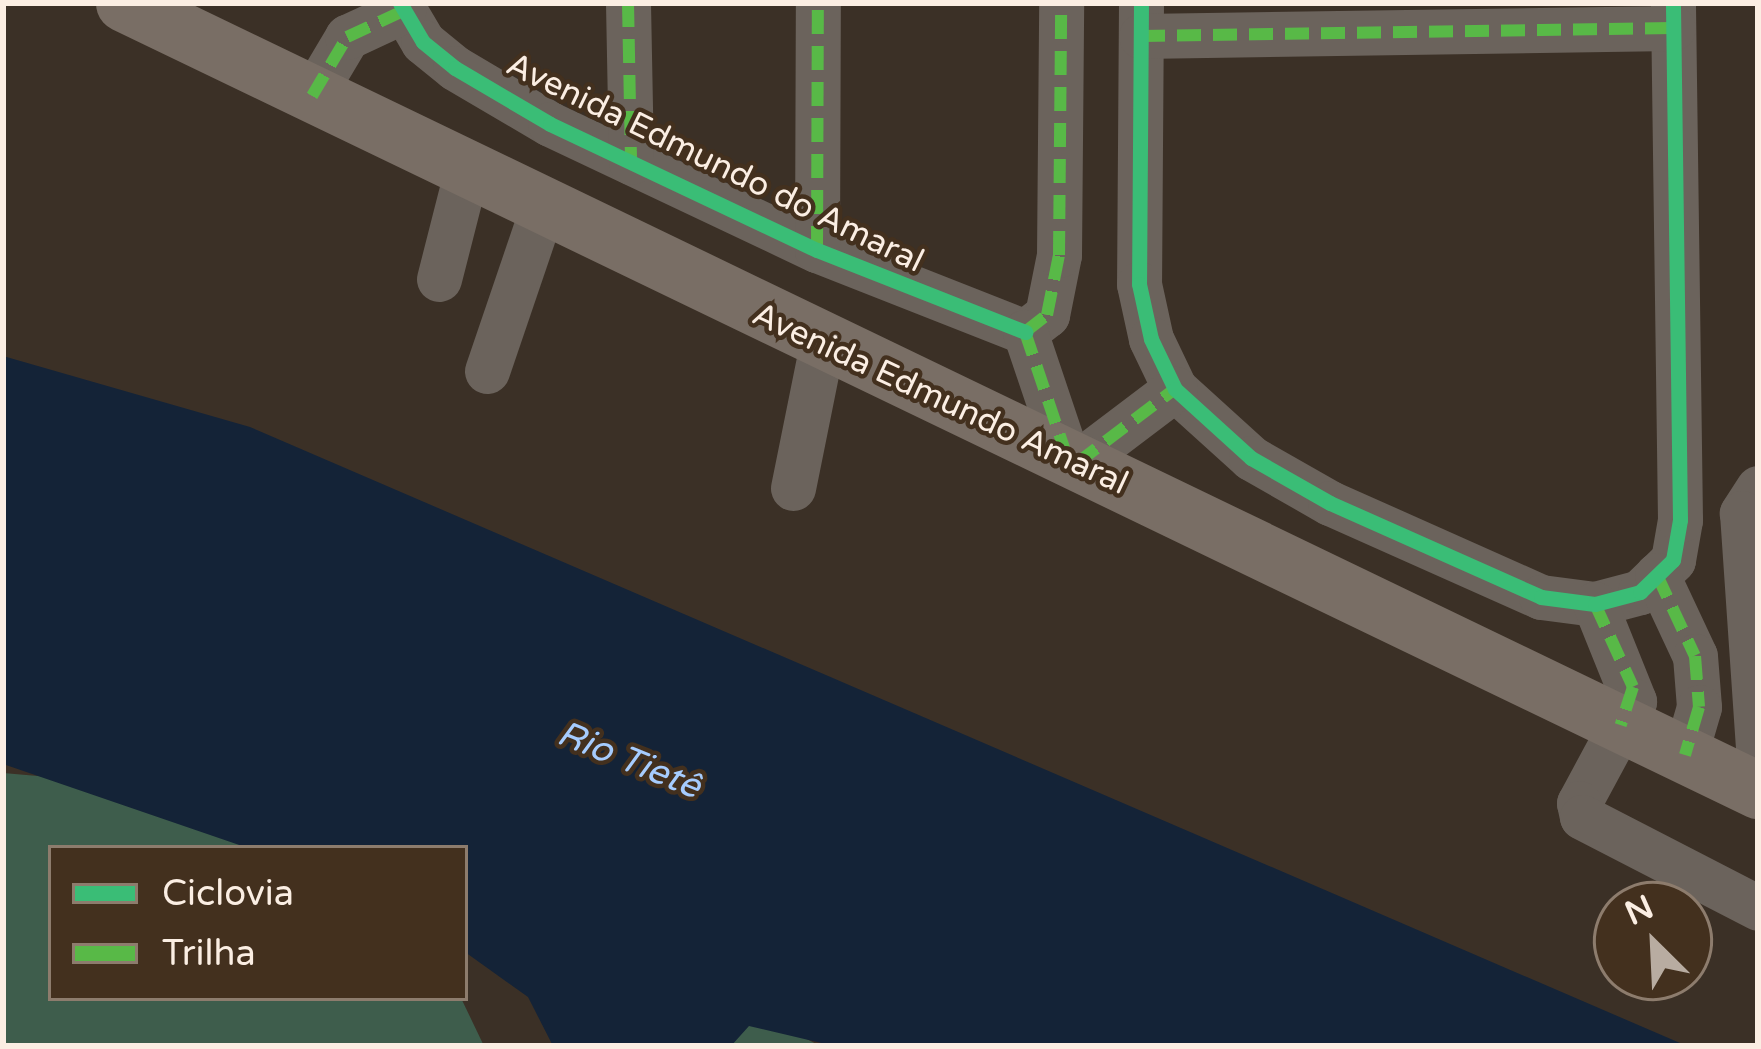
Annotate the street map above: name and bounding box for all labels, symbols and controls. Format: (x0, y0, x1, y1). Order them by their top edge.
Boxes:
street label: Avenida Edmundo do Amaral (500, 45, 930, 281)
street label: Avenida Edmundo Amaral (746, 295, 1134, 503)
water label: Rio Tietê (551, 712, 707, 808)
legend (48, 845, 468, 1001)
text: Ciclovia (162, 872, 294, 915)
north arrow (1593, 881, 1713, 1001)
text: N (1619, 887, 1659, 934)
text: Trilha (162, 932, 256, 975)

